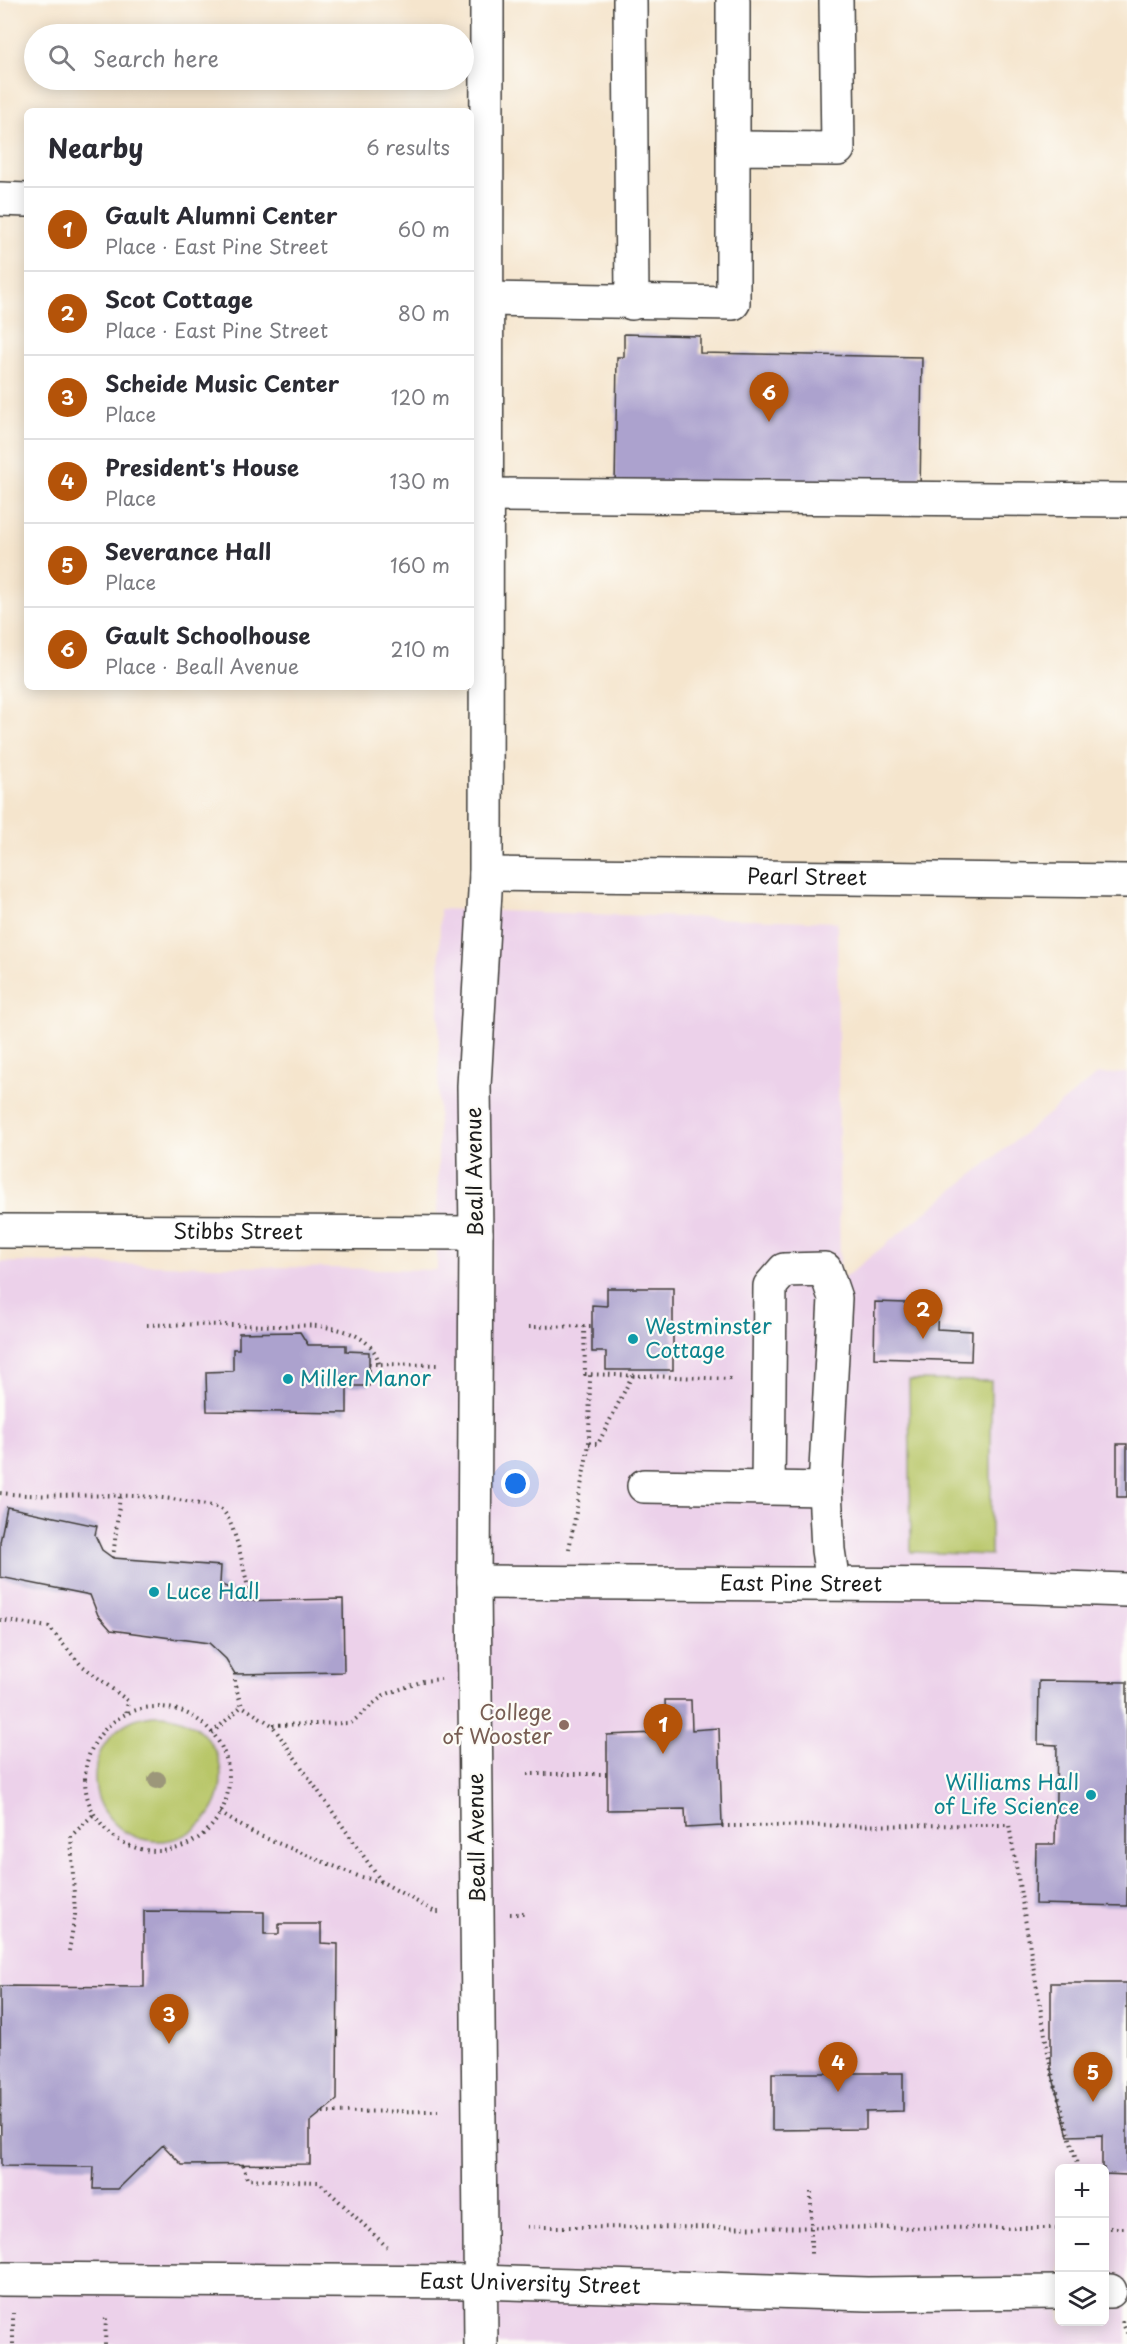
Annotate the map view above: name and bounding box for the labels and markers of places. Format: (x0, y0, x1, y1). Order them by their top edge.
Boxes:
pin: 6 (750, 372, 788, 422)
pin: 2 (904, 1290, 942, 1339)
place label: Westminster Cottage (645, 1309, 772, 1365)
marker: Westminster Cottage (626, 1332, 640, 1346)
place label: Miller Manor (300, 1361, 431, 1393)
marker: Miller Manor (281, 1372, 295, 1386)
place label: Luce Hall (166, 1574, 259, 1606)
marker: Luce Hall (147, 1585, 161, 1599)
place label: College of Wooster (442, 1695, 552, 1751)
pin: 1 (644, 1704, 682, 1754)
marker: College of Wooster (557, 1718, 571, 1732)
place label: Williams Hall of Life Science (934, 1765, 1079, 1821)
marker: Williams Hall of Life Science (1084, 1788, 1098, 1802)
pin: 3 (150, 1994, 188, 2044)
pin: 4 (818, 2042, 858, 2092)
pin: 5 (1074, 2052, 1112, 2102)

